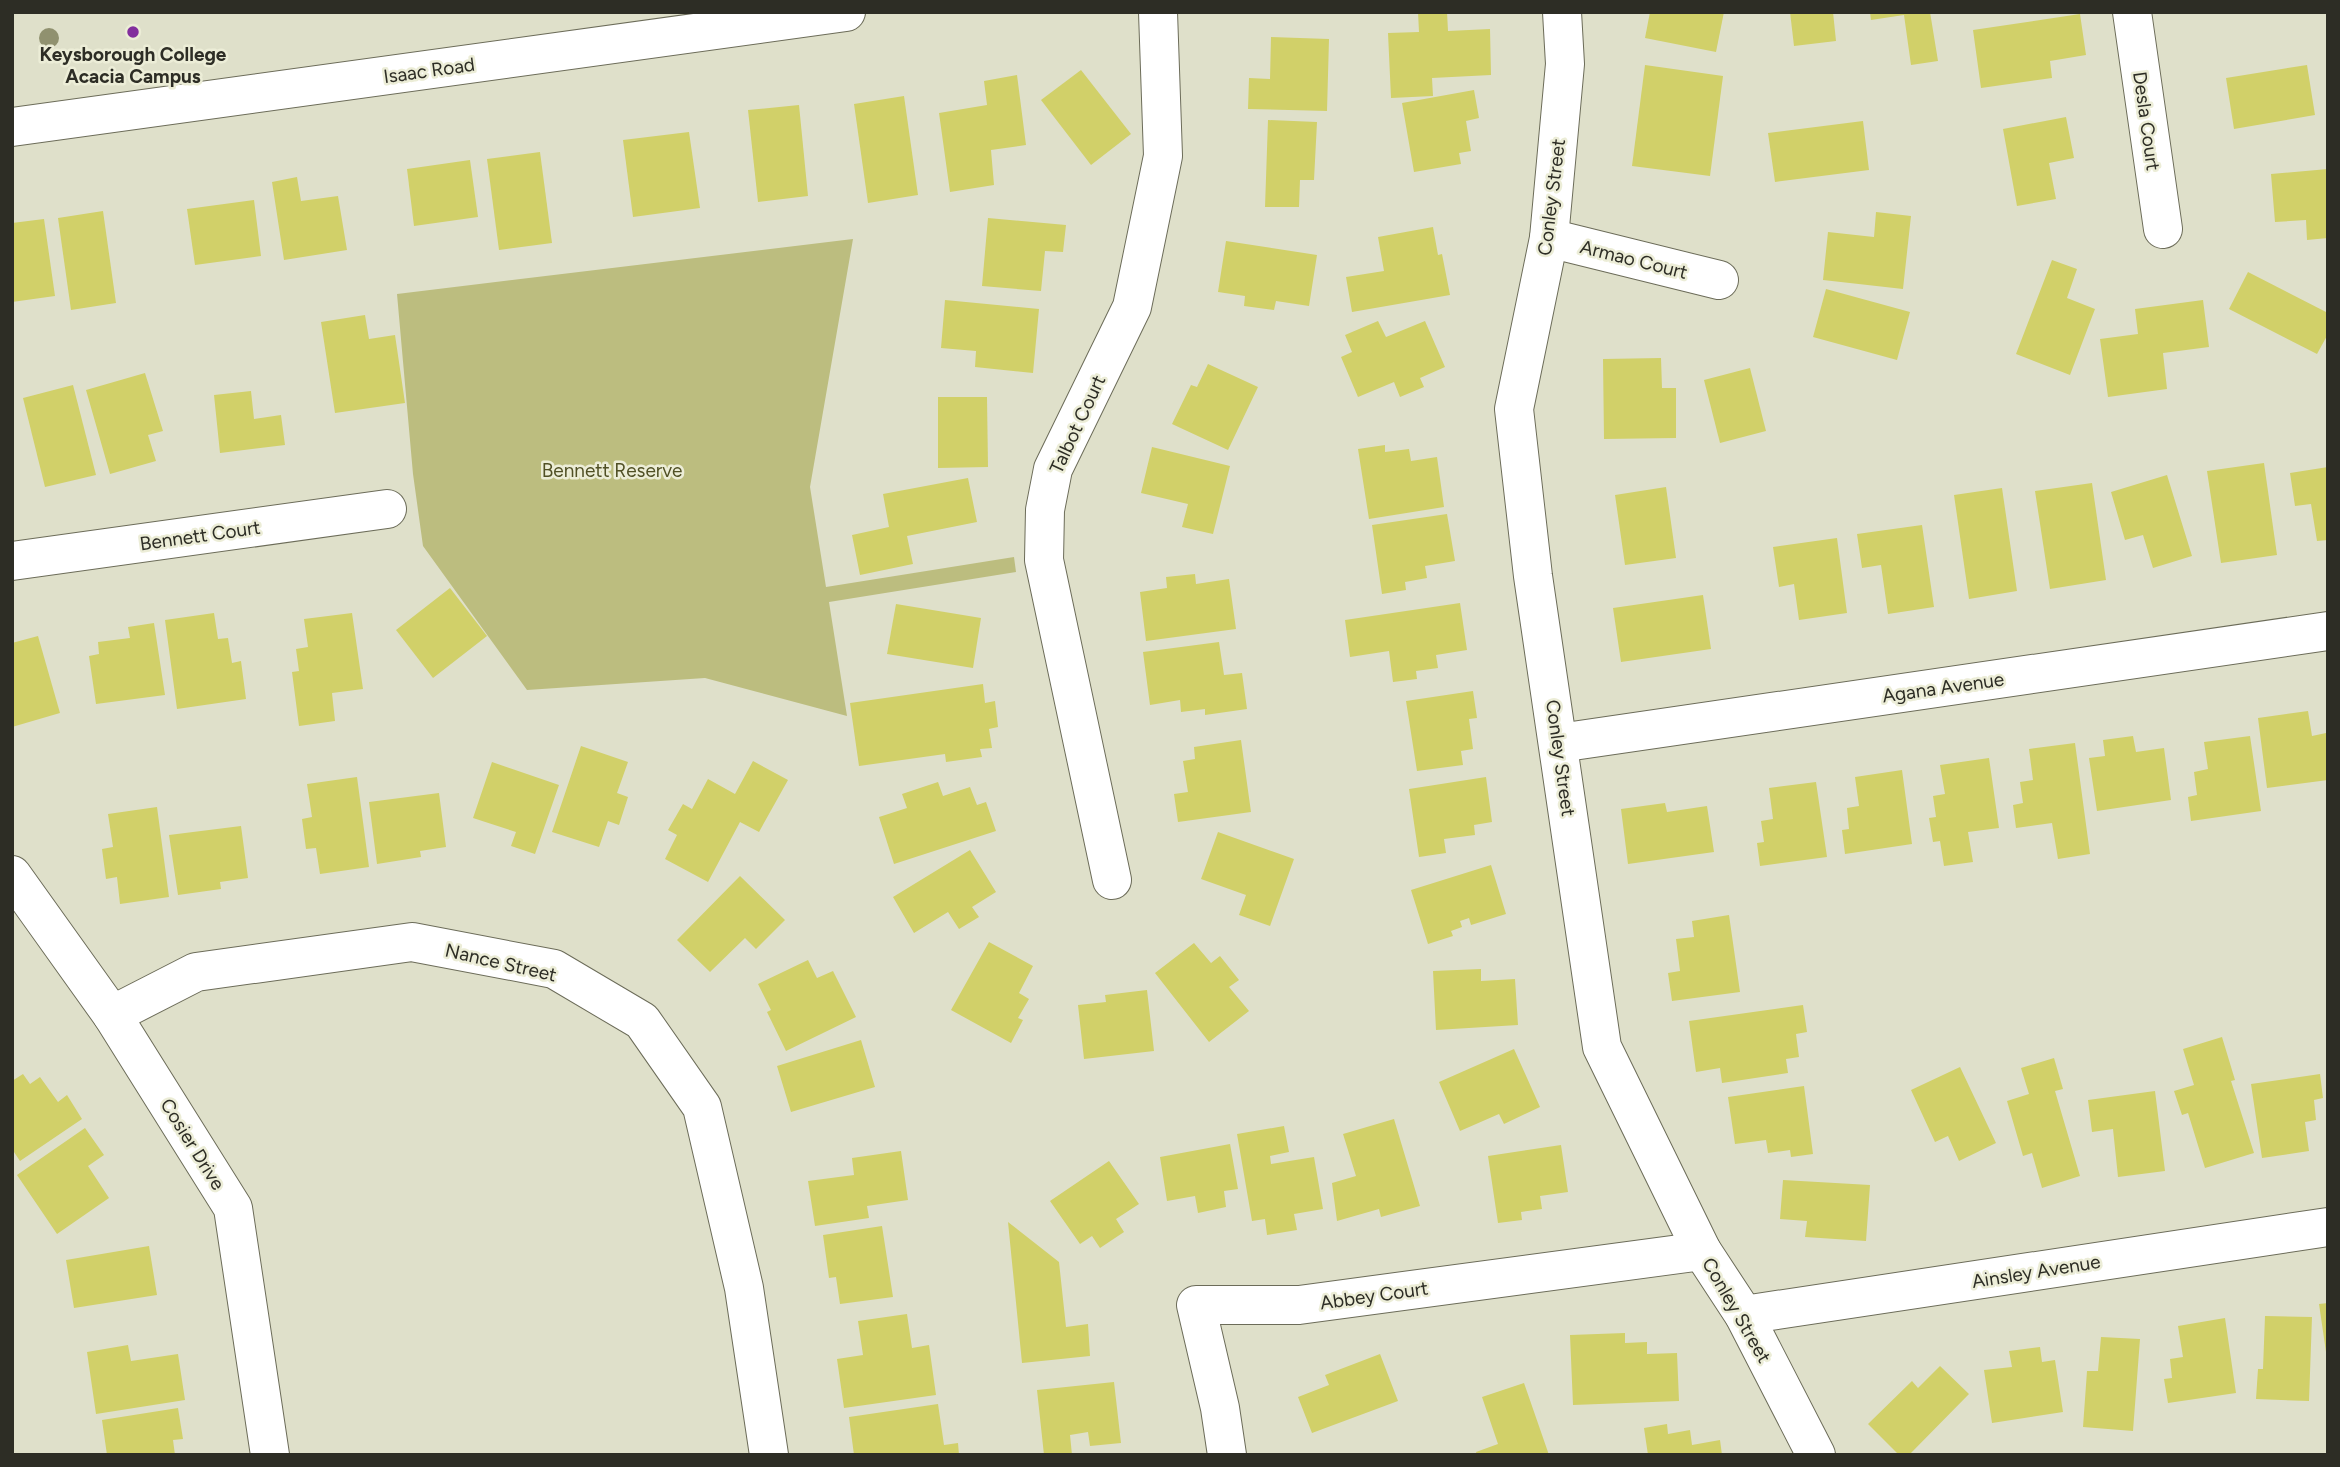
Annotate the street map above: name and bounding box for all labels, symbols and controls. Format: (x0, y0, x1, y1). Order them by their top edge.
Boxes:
marker: Keysborough College Acacia Campus (125, 24, 141, 40)
place label: Keysborough College Acacia Campus (40, 43, 227, 88)
street label: Isaac Road (382, 53, 476, 88)
street label: Desla Court (2128, 70, 2165, 172)
street label: Conley Street (1533, 137, 1570, 257)
street label: Armao Court (1578, 235, 1690, 284)
street label: Talbot Court (1045, 371, 1110, 477)
park label: Bennett Reserve (542, 459, 682, 482)
street label: Bennett Court (138, 516, 262, 555)
street label: Agana Avenue (1881, 668, 2005, 707)
street label: Conley Street (1541, 698, 1580, 818)
street label: Nance Street (443, 939, 559, 986)
street label: Cosier Drive (155, 1094, 230, 1194)
street label: Ainsley Avenue (1970, 1250, 2102, 1293)
street label: Conley Street (1697, 1254, 1776, 1367)
street label: Abbey Court (1319, 1277, 1430, 1314)

